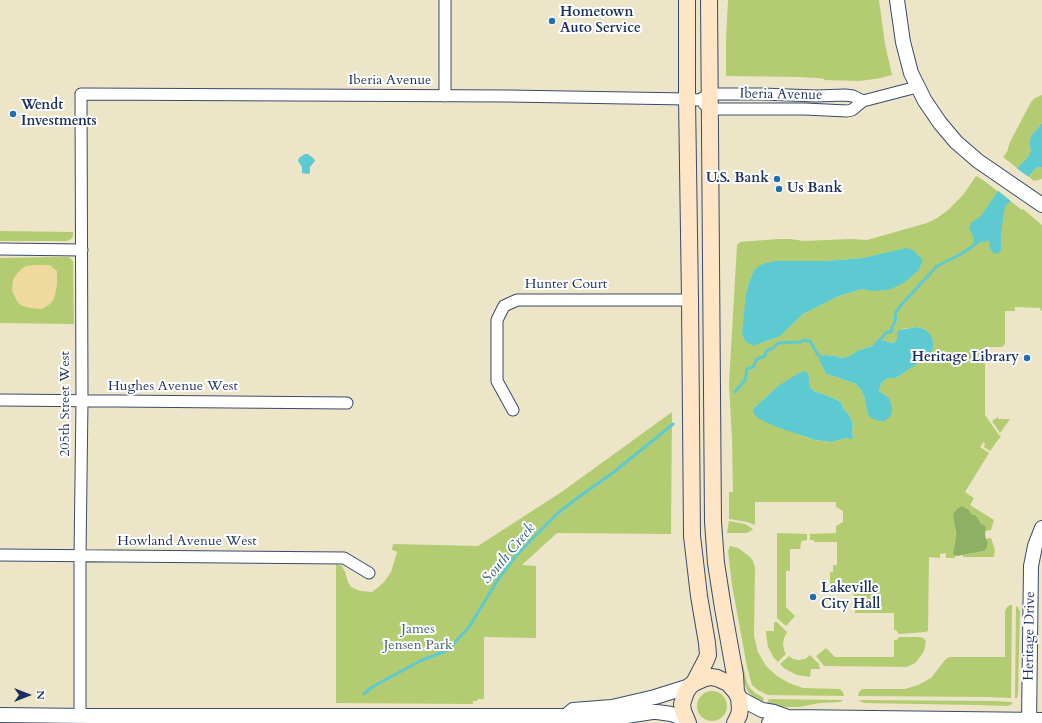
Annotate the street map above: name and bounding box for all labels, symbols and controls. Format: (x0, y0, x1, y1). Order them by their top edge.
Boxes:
place label: Hometown Auto Service (560, 5, 641, 38)
marker: Hometown Auto Service (547, 16, 557, 26)
street label: Iberia Avenue (349, 73, 431, 89)
street label: Iberia Avenue (739, 86, 823, 104)
place label: Wendt Investments (21, 98, 97, 130)
marker: Wendt Investments (8, 109, 18, 119)
place label: U.S. Bank (706, 171, 769, 187)
marker: U.S. Bank (772, 174, 782, 184)
place label: Us Bank (787, 181, 842, 197)
marker: Us Bank (774, 184, 784, 194)
street label: Hunter Court (525, 277, 607, 293)
place label: Heritage Library (912, 350, 1019, 366)
street label: 205th Street West (58, 351, 74, 457)
marker: Heritage Library (1022, 353, 1032, 363)
street label: Hughes Avenue West (108, 379, 238, 395)
water label: South Creek (479, 520, 539, 588)
street label: Howland Avenue West (117, 534, 257, 550)
place label: Lakeville City Hall (821, 581, 880, 614)
street label: Heritage Drive (1021, 591, 1039, 681)
marker: Lakeville City Hall (808, 592, 818, 602)
park label: James Jensen Park (384, 622, 452, 654)
north arrow (8, 675, 48, 715)
text: N (33, 690, 48, 700)

